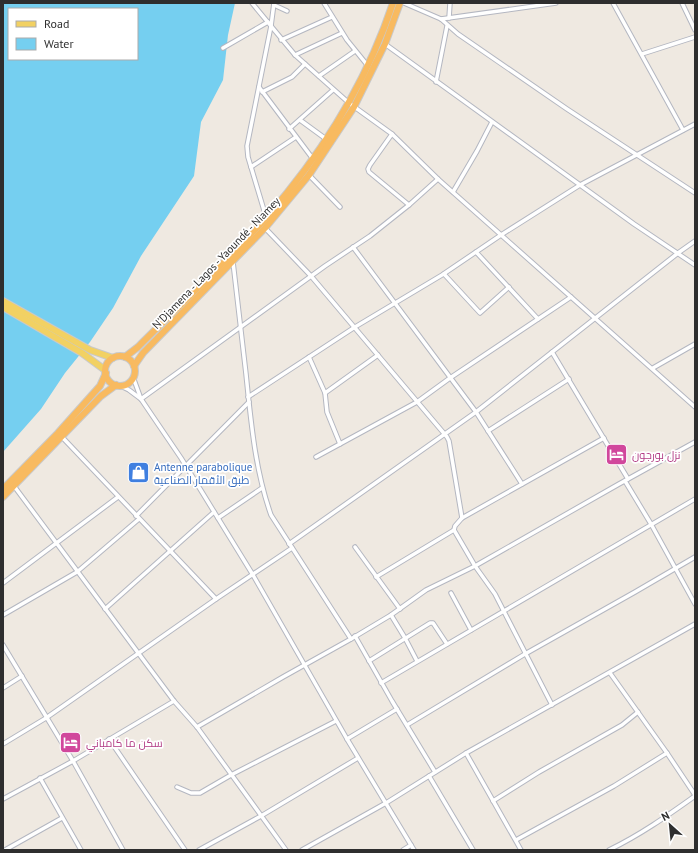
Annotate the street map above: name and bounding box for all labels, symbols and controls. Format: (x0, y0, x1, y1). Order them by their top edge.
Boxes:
legend (8, 8, 138, 60)
text: Road (44, 16, 69, 31)
text: Water (44, 36, 74, 51)
street label: N'Djamena - Lagos - Yaoundé - Niamey (149, 193, 283, 332)
hotel icon: نزل بورجون (604, 442, 630, 468)
place label: نزل بورجون (632, 448, 681, 462)
shop icon: Antenne parabolique طبق الأقمار الصناعية (125, 460, 151, 486)
place label: Antenne parabolique طبق الأقمار الصناعية (154, 460, 253, 487)
hotel icon: سكن ما كامباني (57, 730, 83, 756)
place label: سكن ما كامباني (86, 736, 163, 752)
north arrow (650, 805, 690, 845)
text: N (659, 808, 672, 824)

